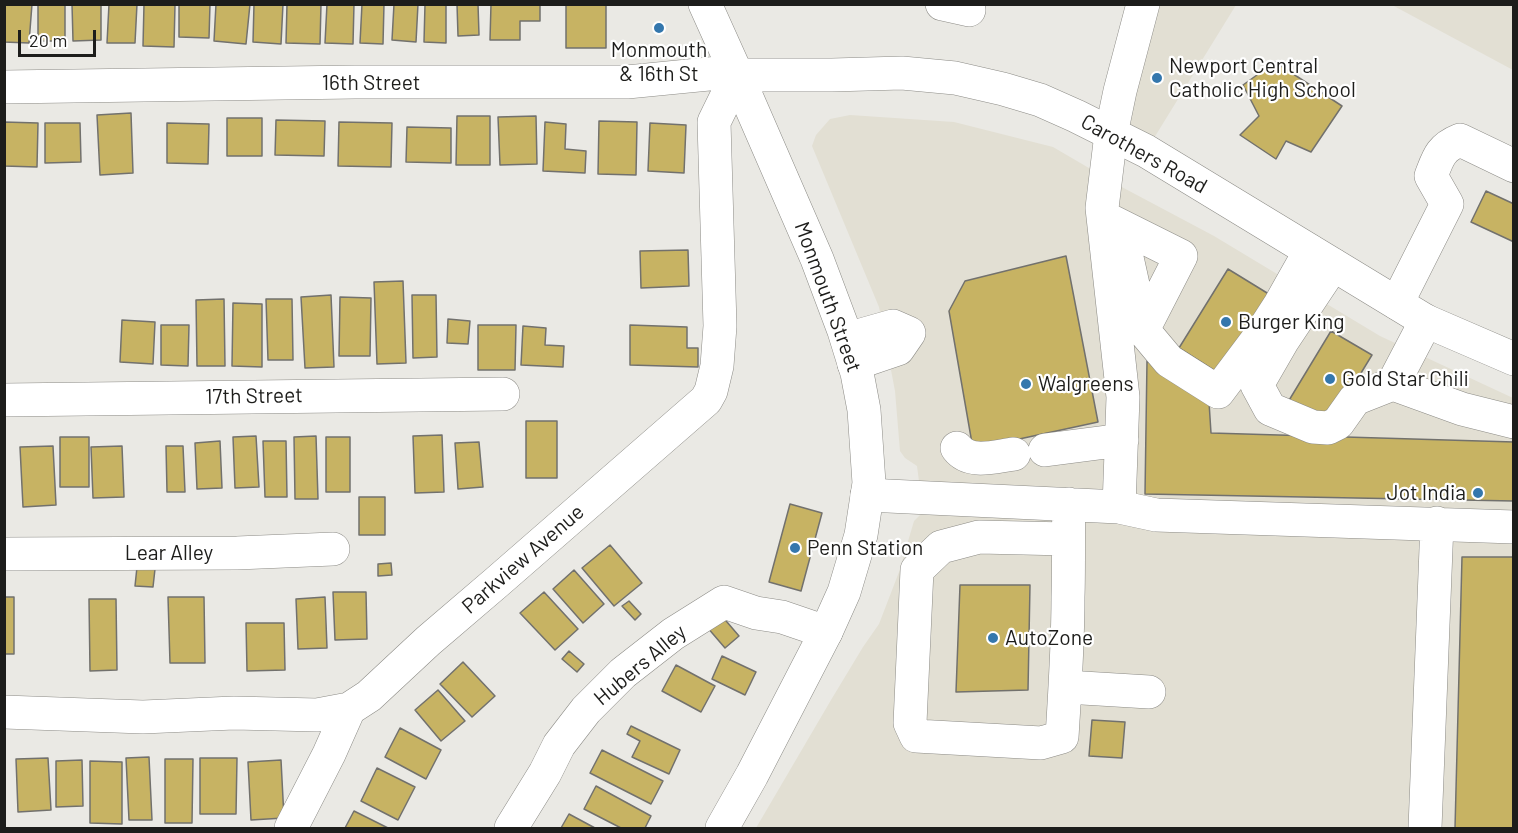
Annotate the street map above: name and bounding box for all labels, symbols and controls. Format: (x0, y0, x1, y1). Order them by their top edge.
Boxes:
scale bar (21, 18, 99, 56)
marker: Monmouth & 16th St (652, 21, 666, 35)
text: 20 m (29, 29, 67, 51)
place label: Monmouth & 16th St (611, 37, 707, 87)
place label: Newport Central Catholic High School (1169, 53, 1356, 103)
street label: 16th Street (322, 70, 420, 96)
marker: Newport Central Catholic High School (1150, 71, 1164, 85)
street label: Carothers Road (1076, 109, 1212, 199)
street label: Monmouth Street (789, 218, 867, 376)
place label: Burger King (1238, 309, 1345, 335)
marker: Burger King (1219, 315, 1233, 329)
place label: Gold Star Chili (1342, 366, 1469, 392)
place label: Walgreens (1038, 371, 1134, 397)
marker: Gold Star Chili (1323, 372, 1337, 386)
marker: Walgreens (1019, 377, 1033, 391)
street label: 17th Street (205, 383, 303, 409)
place label: Jot India (1387, 480, 1466, 506)
marker: Jot India (1471, 486, 1485, 500)
street label: Parkview Avenue (457, 499, 589, 619)
place label: Penn Station (807, 535, 923, 561)
street label: Lear Alley (125, 540, 213, 566)
marker: Penn Station (788, 541, 802, 555)
street label: Hubers Alley (589, 619, 691, 711)
place label: AutoZone (1005, 625, 1093, 651)
marker: AutoZone (986, 631, 1000, 645)

